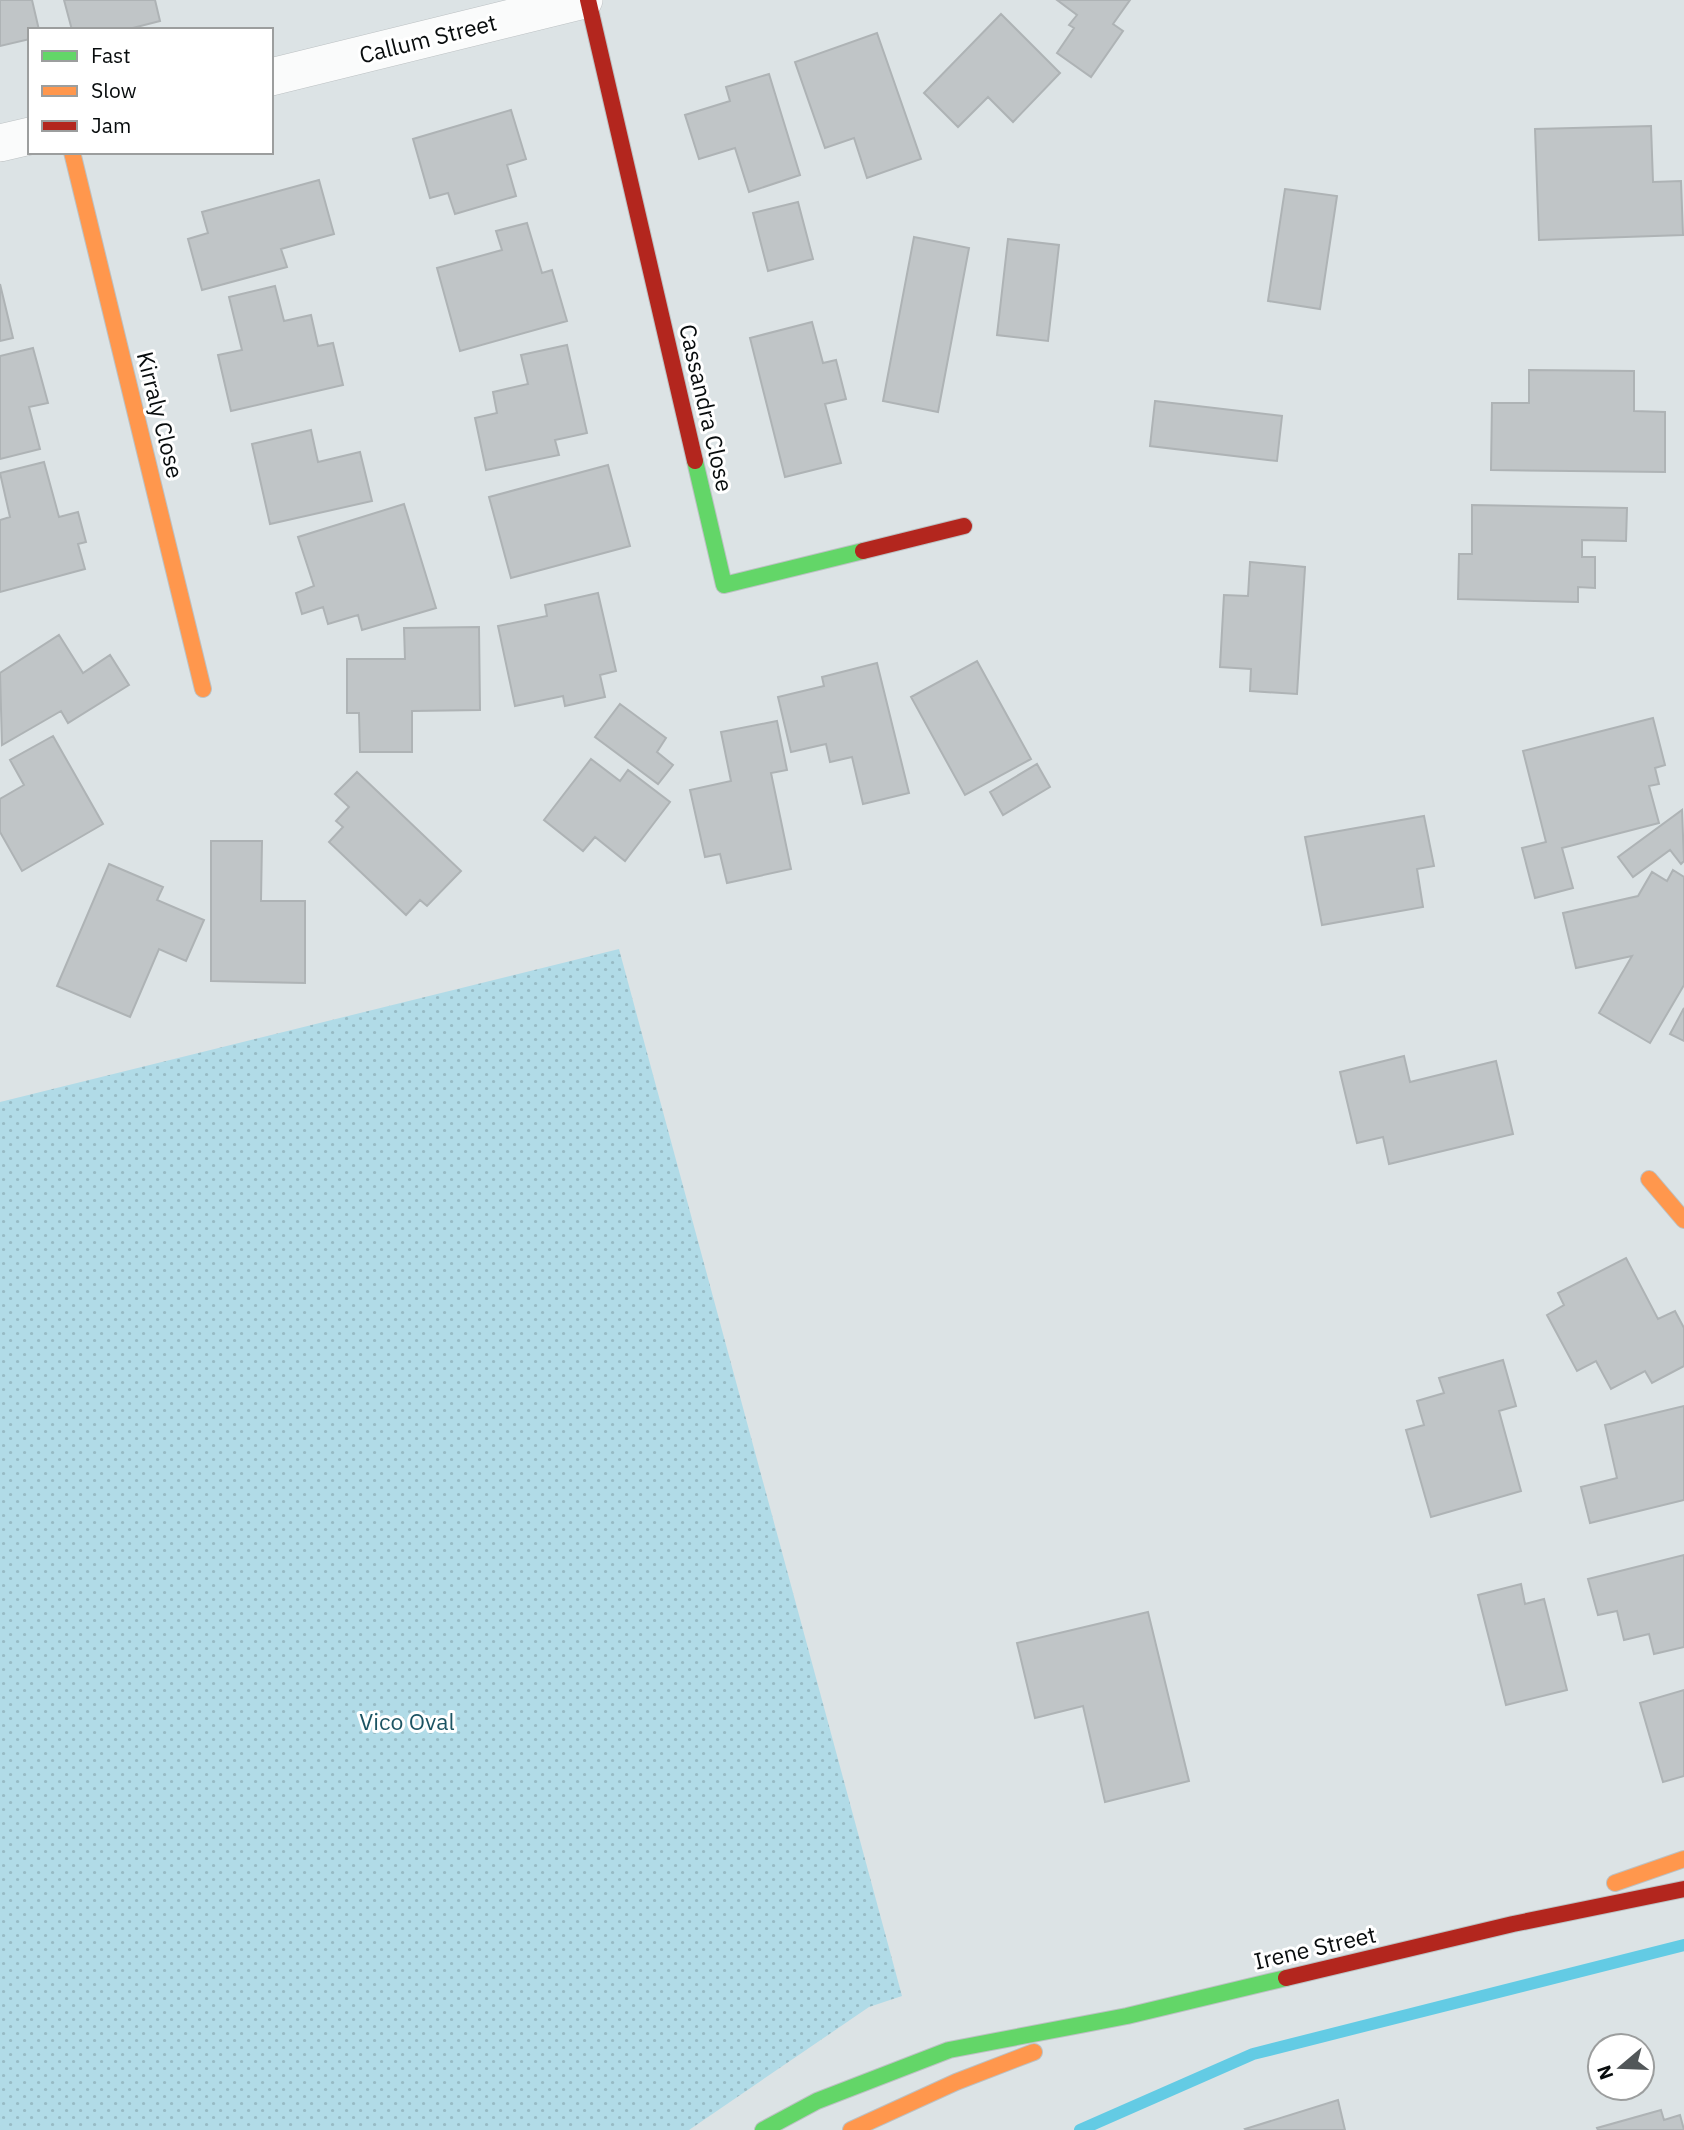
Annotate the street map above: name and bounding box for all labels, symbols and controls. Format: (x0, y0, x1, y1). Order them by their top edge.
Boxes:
street label: Callum Street (356, 6, 500, 70)
legend (28, 28, 273, 154)
text: Fast (91, 41, 131, 69)
text: Slow (91, 76, 137, 104)
text: Jam (91, 111, 131, 139)
street label: Cassandra Close (673, 321, 741, 494)
street label: Kirraly Close (131, 348, 191, 481)
park label: Vico Oval (359, 1706, 455, 1736)
street label: Irene Street (1251, 1918, 1379, 1976)
north arrow (1586, 2032, 1656, 2102)
text: N (1591, 2062, 1619, 2083)

